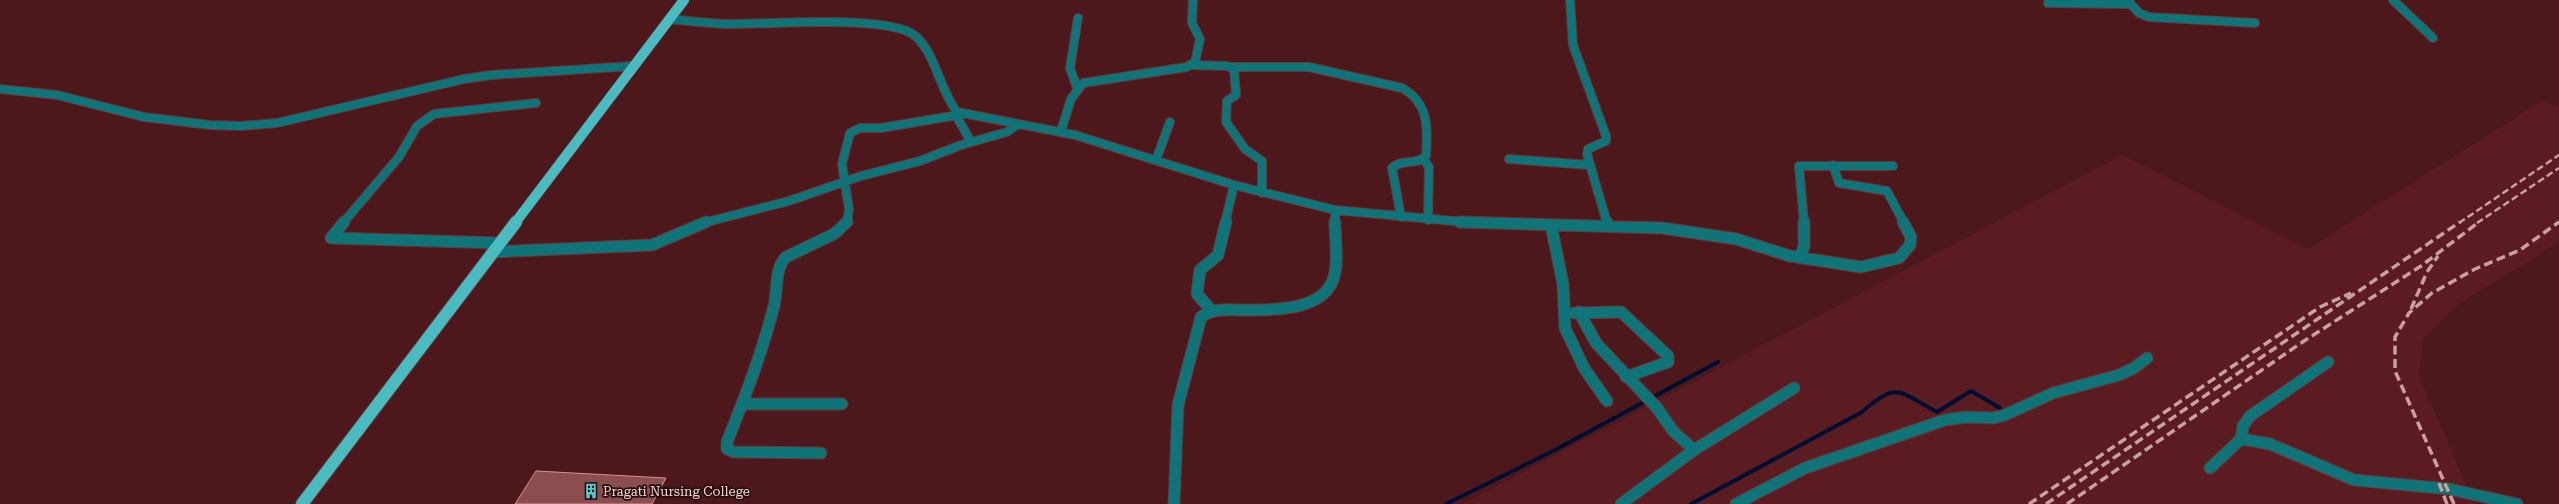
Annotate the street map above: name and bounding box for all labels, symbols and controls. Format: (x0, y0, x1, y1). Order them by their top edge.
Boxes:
building icon: Pragati Nursing College (582, 482, 600, 500)
place label: Pragati Nursing College (603, 484, 750, 499)

